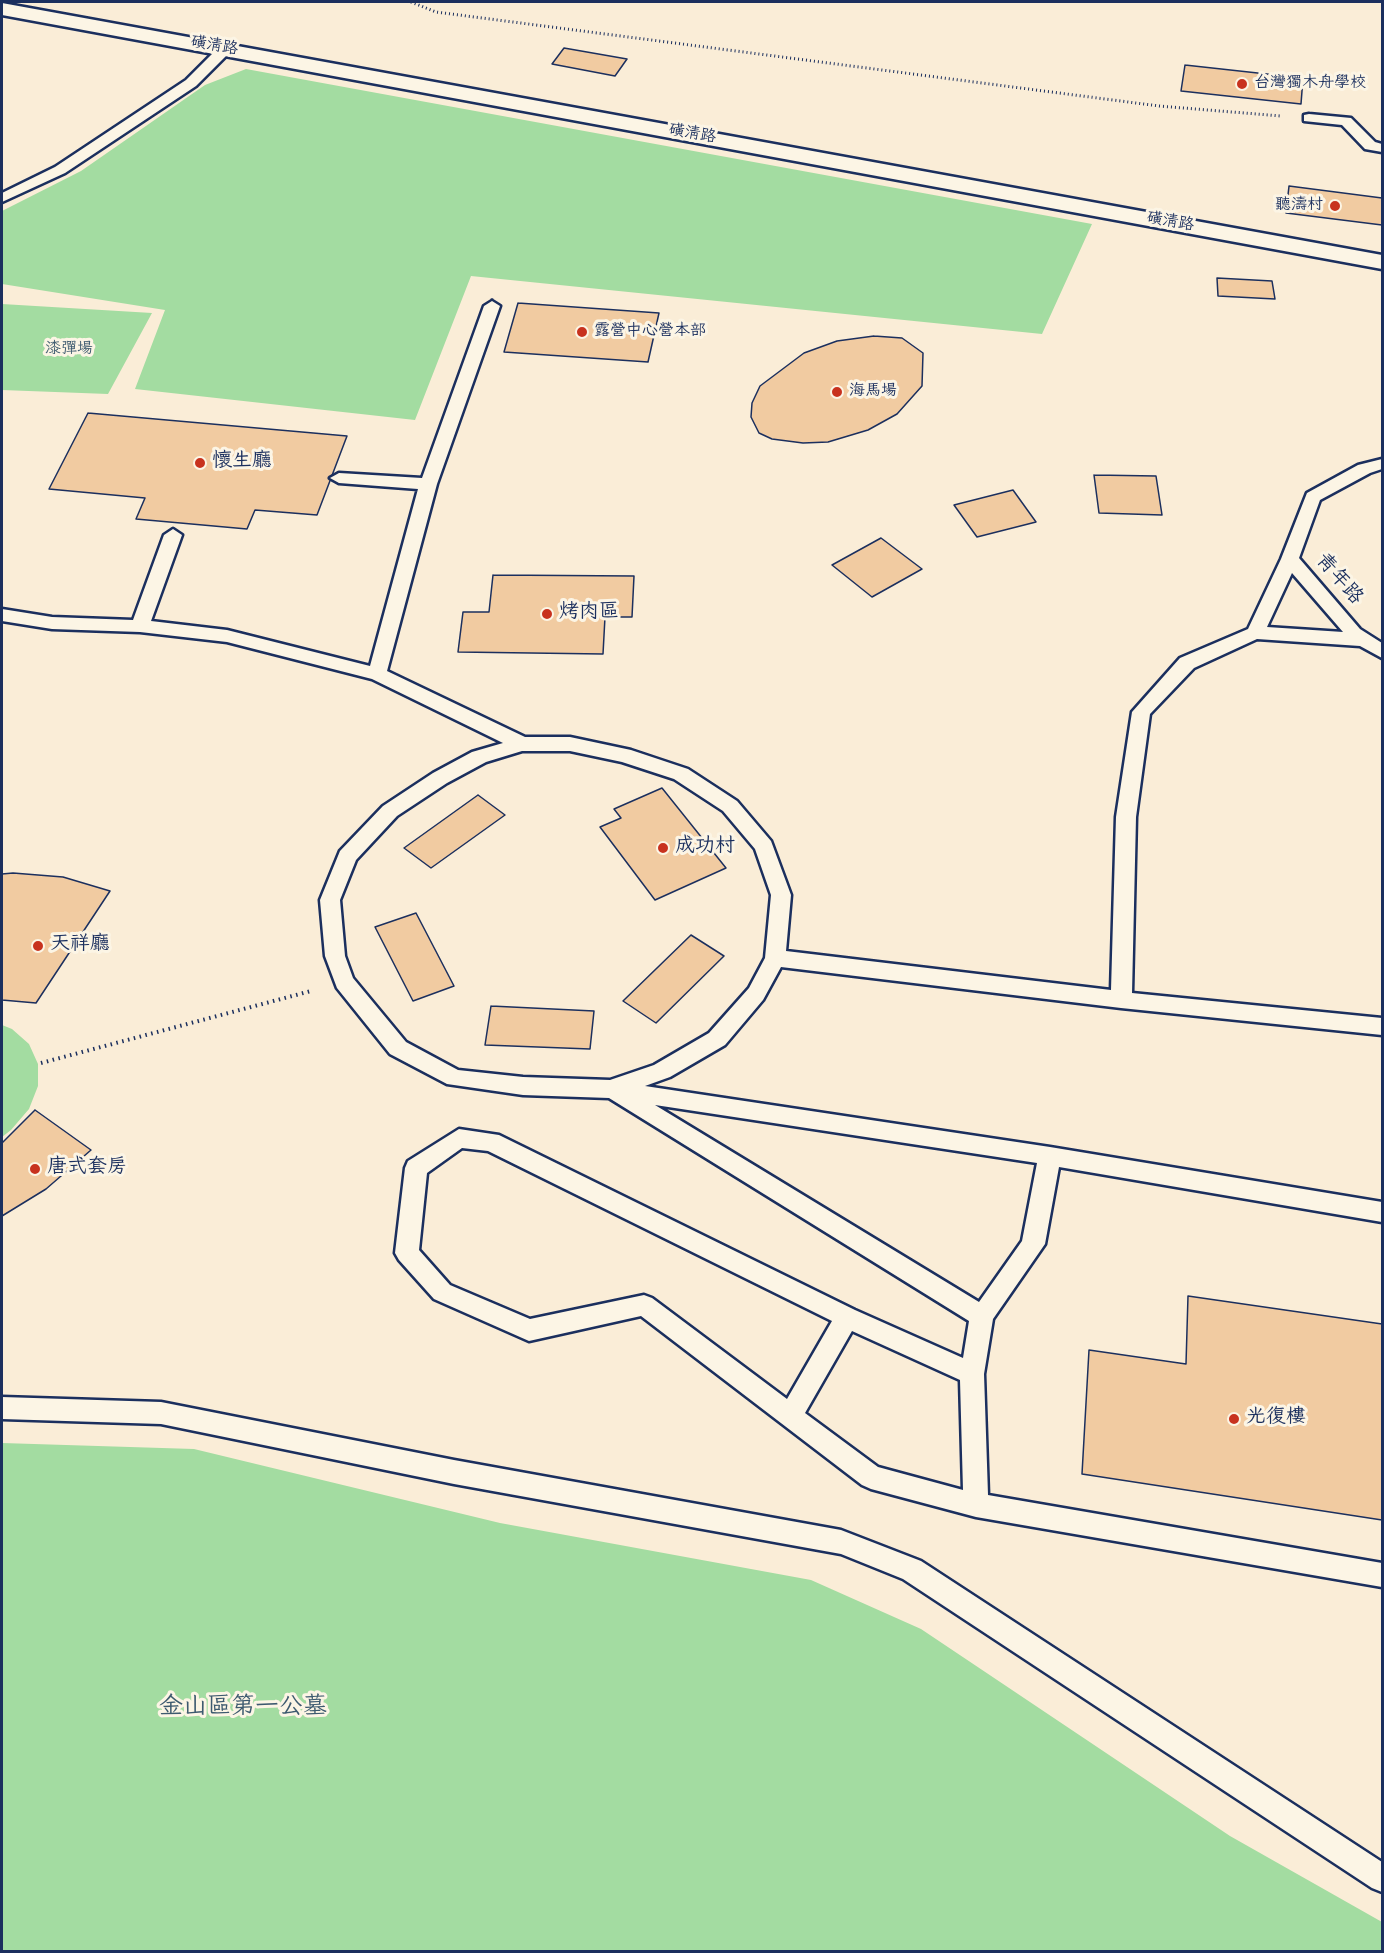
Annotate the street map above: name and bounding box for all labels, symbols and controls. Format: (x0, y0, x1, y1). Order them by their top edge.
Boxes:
street label: 磺清路 (189, 33, 239, 61)
place label: 台灣獨木舟學校 (1254, 74, 1366, 94)
marker: 台灣獨木舟學校 (1235, 77, 1249, 91)
street label: 磺清路 (667, 121, 717, 149)
place label: 聽濤村 (1275, 196, 1323, 216)
marker: 聽濤村 (1328, 199, 1342, 213)
street label: 磺清路 (1145, 209, 1195, 237)
place label: 露營中心營本部 (594, 322, 706, 342)
marker: 露營中心營本部 (575, 325, 589, 339)
park label: 漆彈場 (45, 340, 93, 360)
place label: 海馬場 (849, 382, 897, 402)
marker: 海馬場 (830, 385, 844, 399)
place label: 懷生廳 (212, 451, 272, 475)
marker: 懷生廳 (193, 456, 207, 470)
street label: 青年路 (1309, 549, 1367, 611)
place label: 烤肉區 (559, 602, 619, 626)
marker: 烤肉區 (540, 607, 554, 621)
place label: 成功村 (675, 836, 735, 860)
marker: 成功村 (656, 841, 670, 855)
place label: 天祥廳 (50, 934, 110, 958)
marker: 天祥廳 (31, 939, 45, 953)
place label: 唐式套房 (47, 1157, 127, 1181)
marker: 唐式套房 (28, 1162, 42, 1176)
place label: 光復樓 (1246, 1407, 1306, 1431)
marker: 光復樓 (1227, 1412, 1241, 1426)
park label: 金山區第一公墓 (159, 1695, 327, 1723)

